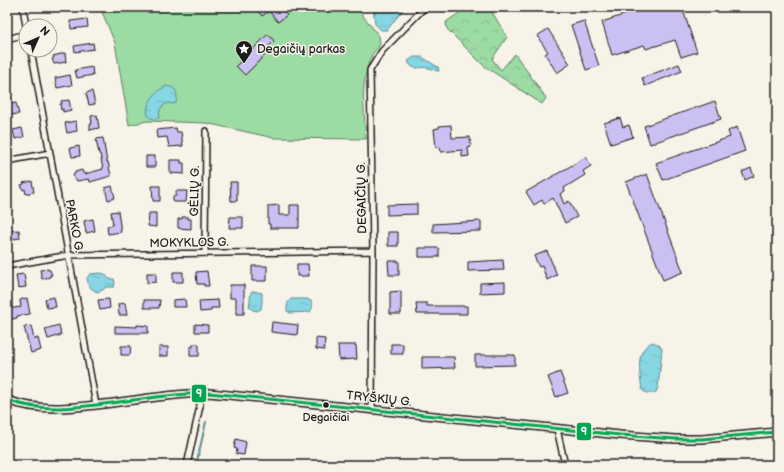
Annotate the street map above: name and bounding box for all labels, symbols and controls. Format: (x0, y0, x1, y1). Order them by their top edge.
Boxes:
north arrow (18, 18, 58, 58)
text: N (37, 24, 52, 39)
place icon: Degaičių parkas (234, 39, 254, 64)
place label: Degaičių parkas (257, 42, 345, 57)
street label: DEGAIČIŲ G. (352, 162, 370, 234)
street label: GĖLIŲ G. (186, 165, 203, 216)
street label: PARKO G. (62, 198, 86, 254)
street label: MOKYKLOS G. (149, 235, 229, 251)
line badge: 9 (191, 384, 207, 403)
text: 9 (196, 387, 202, 400)
street label: TRYŠKIŲ G. (346, 387, 412, 410)
marker: Degaičiai (321, 400, 331, 410)
place label: Degaičiai (303, 411, 349, 424)
line badge: 9 (576, 422, 592, 441)
text: 9 (581, 425, 587, 438)

